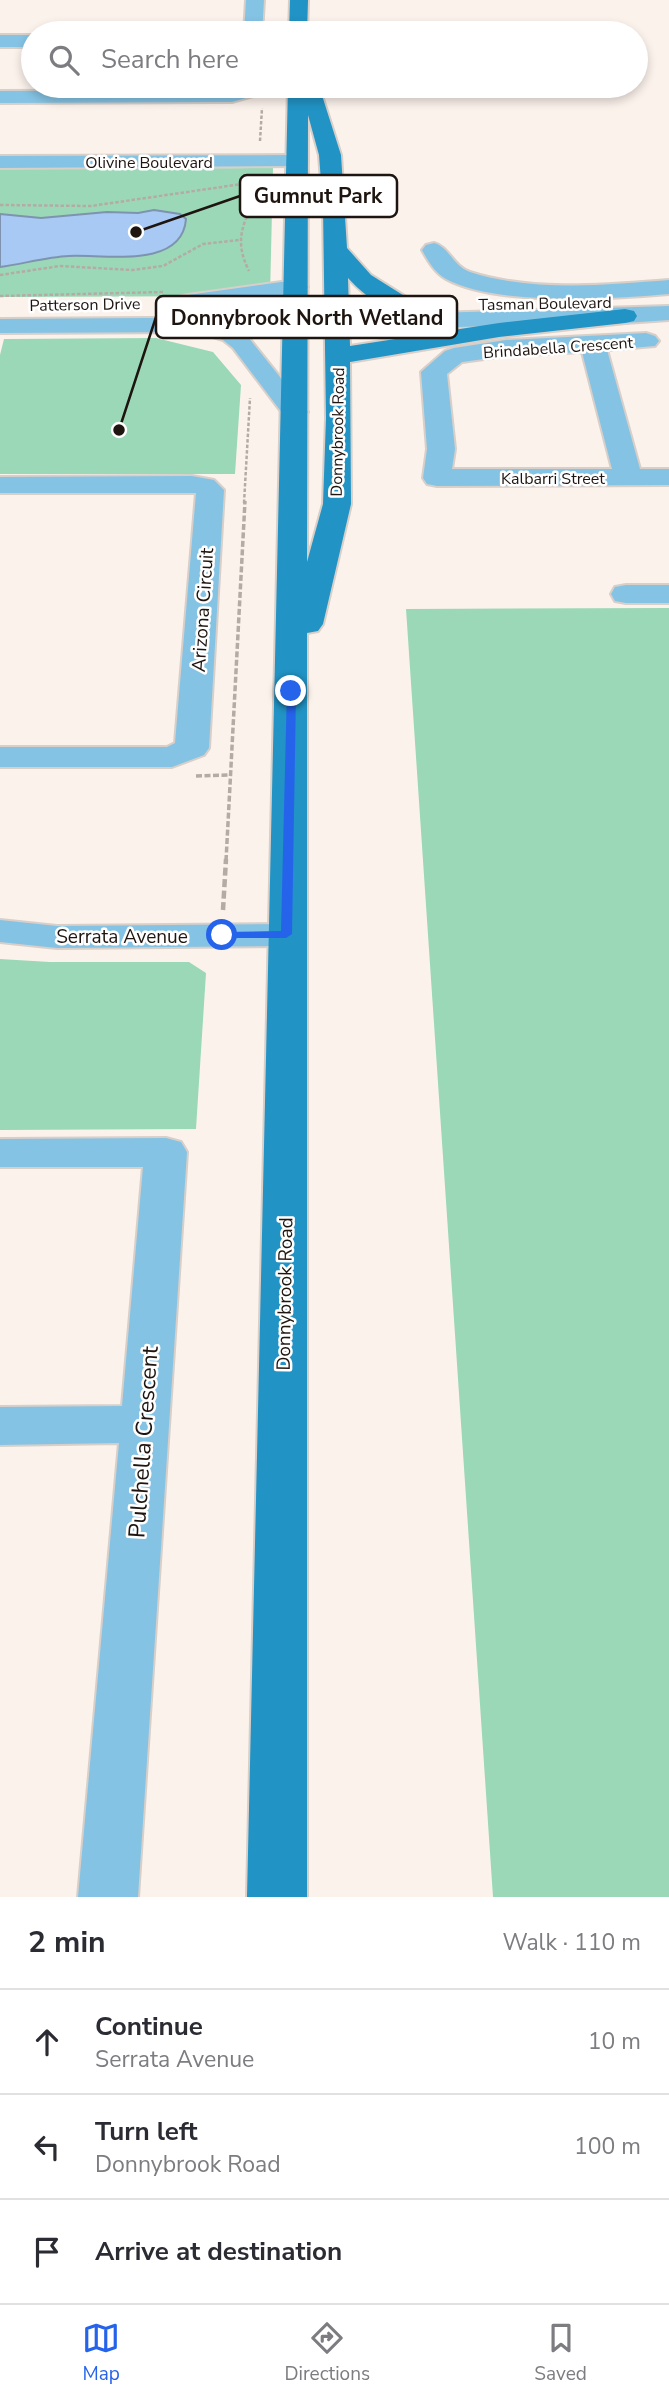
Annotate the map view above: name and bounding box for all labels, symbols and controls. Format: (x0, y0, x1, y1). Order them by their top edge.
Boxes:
search box (21, 21, 648, 98)
icon: search (45, 41, 83, 79)
text: Search here (101, 42, 239, 77)
street label: Olivine Boulevard (85, 152, 213, 174)
callout: Gumnut Park (240, 175, 397, 217)
text: Gumnut Park (254, 182, 383, 210)
street label: Tasman Boulevard (478, 292, 612, 316)
street label: Patterson Drive (29, 293, 141, 317)
callout: Donnybrook North Wetland (156, 296, 457, 338)
text: Donnybrook North Wetland (171, 304, 443, 332)
street label: Brindabella Crescent (482, 332, 634, 364)
street label: Donnybrook Road (326, 367, 350, 497)
street label: Kalbarri Street (501, 468, 605, 490)
street label: Arizona Circuit (186, 547, 220, 673)
route end (275, 675, 306, 706)
route start (206, 919, 237, 950)
street label: Serrata Avenue (56, 924, 188, 950)
street label: Donnybrook Road (271, 1217, 299, 1371)
street label: Pulchella Crescent (121, 1344, 166, 1539)
text: 2 min (28, 1922, 106, 1963)
text: Walk · 110 m (502, 1927, 641, 1958)
text: Continue (95, 2009, 203, 2044)
icon: ahead (28, 2023, 66, 2061)
text: 10 m (588, 2026, 641, 2057)
text: Serrata Avenue (95, 2044, 254, 2075)
text: Turn left (95, 2114, 198, 2149)
icon: left (28, 2128, 66, 2166)
text: 100 m (574, 2131, 641, 2162)
text: Donnybrook Road (95, 2149, 281, 2180)
icon: arrive (28, 2233, 66, 2271)
text: Arrive at destination (95, 2234, 342, 2269)
tab: Map (82, 2319, 120, 2387)
tab: Directions (284, 2319, 370, 2387)
tab: Saved (534, 2319, 587, 2387)

